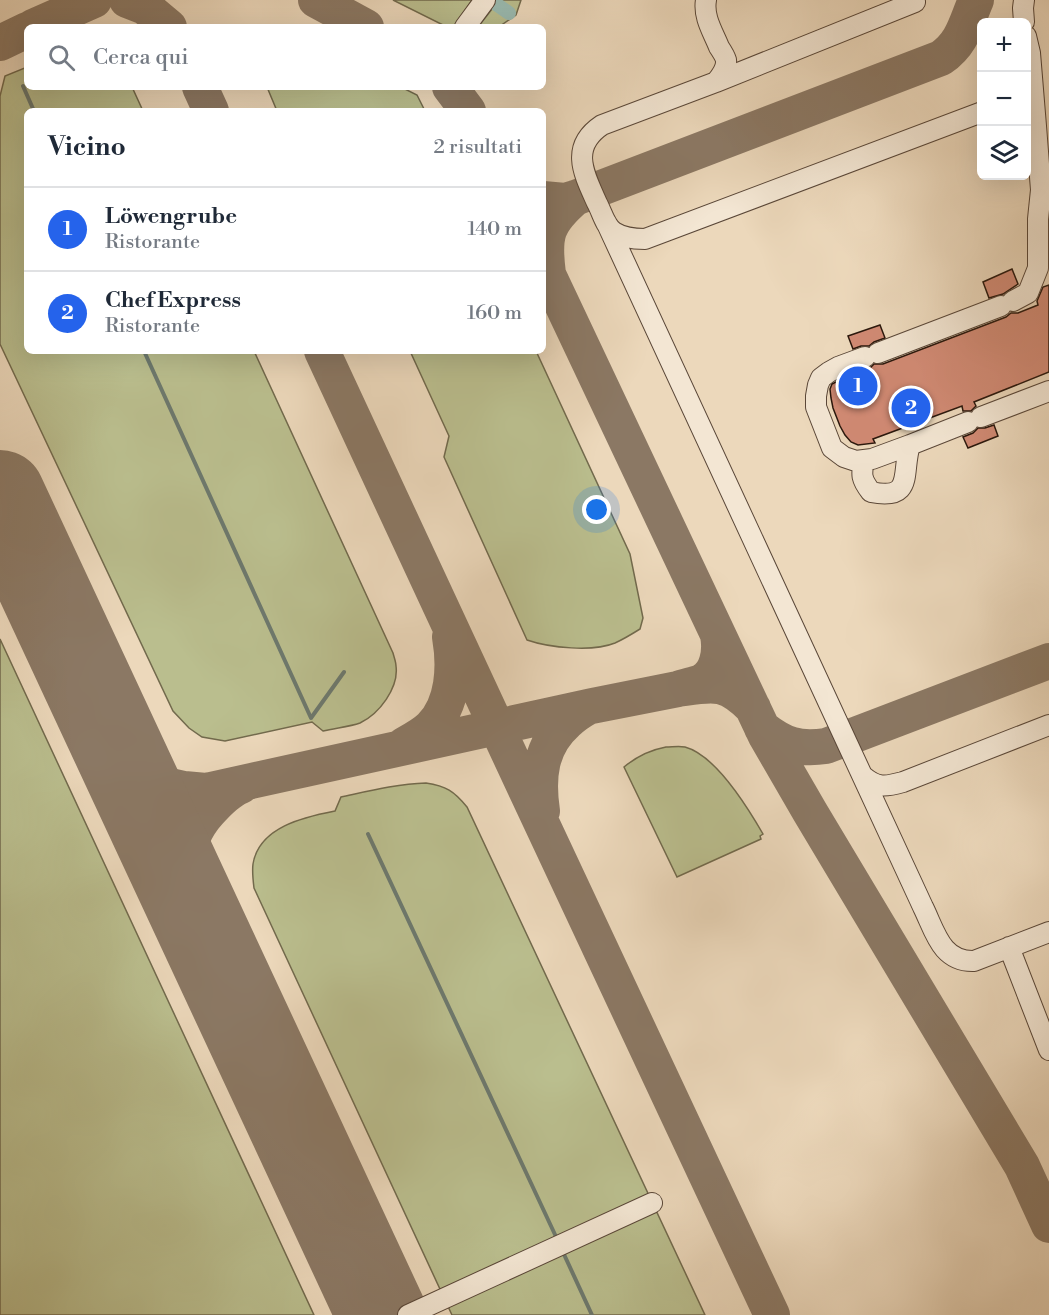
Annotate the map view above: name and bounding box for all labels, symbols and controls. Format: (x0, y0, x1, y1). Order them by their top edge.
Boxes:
map controls (977, 18, 1031, 180)
button: + (977, 18, 1031, 72)
search box (24, 24, 546, 90)
icon: search (45, 41, 78, 74)
text: Cerca qui (93, 44, 189, 71)
button: − (977, 72, 1031, 126)
button: layers (977, 126, 1031, 180)
text: Vicino (48, 131, 126, 163)
text: 2 risultati (434, 135, 522, 160)
text: Löwengrube (105, 203, 237, 230)
text: 1 (63, 217, 72, 242)
text: 140 m (467, 217, 522, 242)
text: Ristorante (105, 230, 200, 255)
text: Chef Express (105, 287, 241, 314)
text: 2 (61, 301, 74, 326)
text: 160 m (467, 301, 522, 326)
text: Ristorante (105, 314, 200, 339)
pin: 1 (838, 364, 878, 408)
pin: 2 (892, 386, 930, 430)
your location (582, 495, 611, 524)

